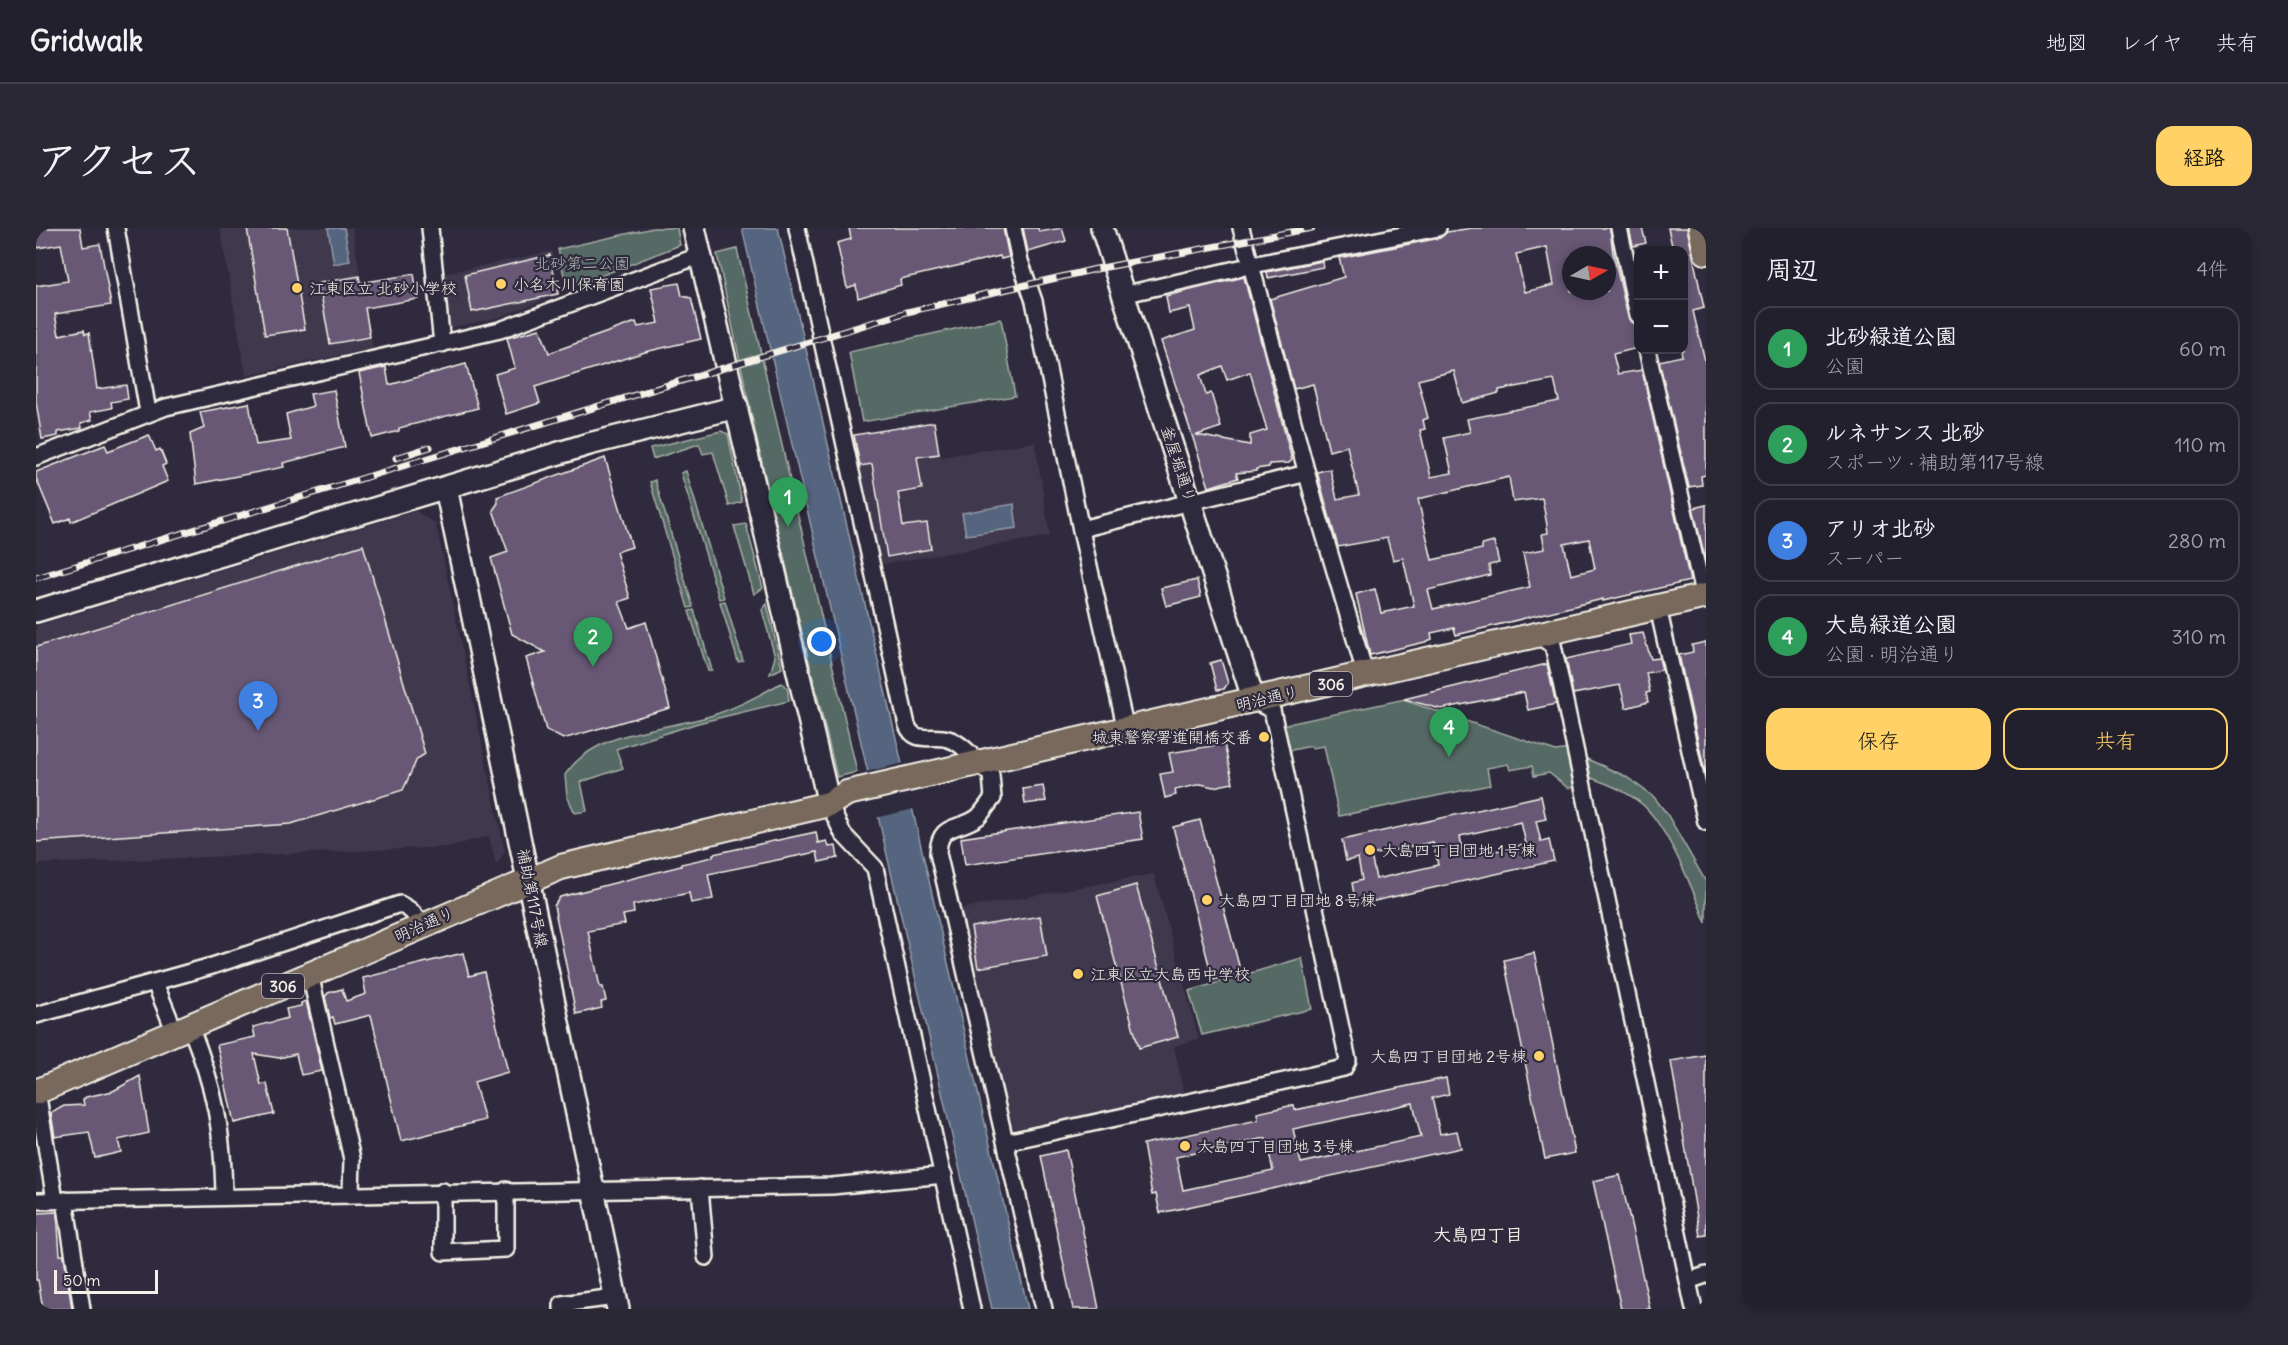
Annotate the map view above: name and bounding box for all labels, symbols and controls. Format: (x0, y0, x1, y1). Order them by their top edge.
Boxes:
text: Gridwalk (30, 23, 143, 59)
text: 地図 (2046, 29, 2088, 56)
text: レイヤ (2121, 29, 2183, 56)
text: 共有 (2216, 29, 2258, 56)
button: 経路 (2156, 126, 2252, 186)
text: アクセス (36, 134, 201, 186)
north arrow (1562, 246, 1616, 300)
map controls (1634, 246, 1688, 354)
button: + (1634, 246, 1688, 300)
park label: 北砂第二公園 (534, 253, 630, 273)
text: 周辺 (1766, 253, 1818, 286)
text: 4件 (2196, 256, 2228, 281)
place label: 小名木川保育園 (513, 274, 625, 294)
marker: 小名木川保育園 (494, 277, 508, 291)
place label: 江東区立 北砂小学校 (309, 278, 457, 298)
marker: 江東区立 北砂小学校 (290, 281, 304, 295)
button: − (1634, 300, 1688, 354)
text: 北砂緑道公園 (1825, 322, 1957, 350)
text: 1 (1784, 336, 1791, 361)
text: 60 m (2179, 336, 2226, 361)
text: 公園 (1825, 353, 1865, 378)
text: ルネサンス 北砂 (1825, 418, 1984, 446)
street label: 釜屋堀通り (1157, 423, 1201, 505)
text: 2 (1782, 432, 1793, 457)
text: 110 m (2175, 432, 2226, 457)
text: スポーツ · 補助第117号線 (1825, 449, 2044, 474)
pin: 1 (768, 478, 807, 527)
text: アリオ北砂 (1825, 514, 1935, 542)
text: 3 (1782, 528, 1793, 553)
text: 280 m (2168, 528, 2226, 553)
text: スーパー (1825, 545, 1904, 570)
text: 大島緑道公園 (1825, 610, 1957, 638)
pin: 2 (574, 618, 612, 667)
text: 4 (1782, 624, 1793, 649)
text: 310 m (2171, 624, 2226, 649)
your location (807, 627, 836, 656)
text: 公園 · 明治通り (1825, 641, 1959, 666)
road number: 306 (1310, 672, 1352, 696)
street label: 明治通り (1234, 681, 1300, 715)
pin: 3 (238, 682, 278, 731)
pin: 4 (1430, 708, 1468, 757)
button: 保存 (1766, 708, 1991, 770)
button: 共有 (2003, 708, 2228, 770)
place label: 城東警察署進開橋交番 (1092, 727, 1252, 747)
marker: 城東警察署進開橋交番 (1257, 730, 1271, 744)
place label: 大島四丁目団地 1号棟 (1382, 840, 1536, 860)
marker: 大島四丁目団地 1号棟 (1363, 843, 1377, 857)
street label: 補助第117号線 (514, 847, 552, 949)
place label: 大島四丁目団地 8号棟 (1219, 890, 1376, 910)
marker: 大島四丁目団地 8号棟 (1200, 893, 1214, 907)
street label: 明治通り (391, 902, 457, 946)
place label: 江東区立大島西中学校 (1090, 964, 1250, 984)
marker: 江東区立大島西中学校 (1071, 967, 1085, 981)
road number: 306 (262, 974, 304, 998)
place label: 大島四丁目団地 2号棟 (1370, 1046, 1527, 1066)
marker: 大島四丁目団地 2号棟 (1532, 1049, 1546, 1063)
place label: 大島四丁目団地 3号棟 (1197, 1136, 1354, 1156)
marker: 大島四丁目団地 3号棟 (1178, 1139, 1192, 1153)
district label: 大島四丁目 (1433, 1223, 1523, 1246)
scale bar (54, 1267, 158, 1294)
text: 50 m (63, 1270, 101, 1290)

